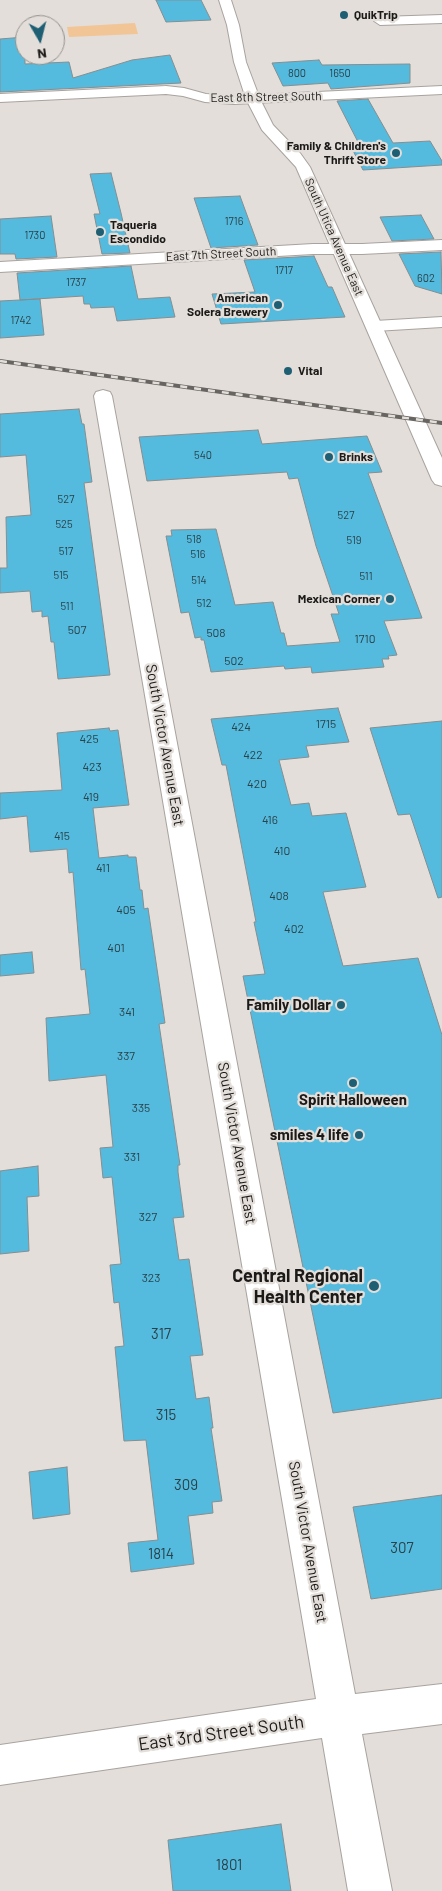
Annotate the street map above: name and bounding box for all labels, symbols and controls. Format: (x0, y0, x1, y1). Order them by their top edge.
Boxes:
place label: QuikTrip (354, 8, 398, 22)
marker: QuikTrip (338, 9, 350, 21)
north arrow (15, 15, 65, 65)
text: N (36, 45, 48, 63)
house number: 800 (288, 66, 306, 80)
house number: 1650 (329, 66, 351, 80)
street label: East 8th Street South (210, 89, 322, 105)
place label: Family & Children's Thrift Store (287, 139, 386, 167)
marker: Family & Children's Thrift Store (390, 147, 402, 159)
street label: South Utica Avenue East (302, 176, 366, 298)
house number: 1716 (225, 214, 243, 228)
place label: Taqueria Escondido (110, 218, 166, 246)
marker: Taqueria Escondido (94, 226, 106, 238)
house number: 1730 (25, 228, 45, 242)
street label: East 7th Street South (165, 244, 277, 264)
house number: 1717 (275, 263, 293, 277)
house number: 602 (417, 271, 435, 285)
house number: 1737 (66, 275, 86, 289)
place label: American Solera Brewery (187, 291, 268, 319)
marker: American Solera Brewery (272, 299, 284, 311)
house number: 1742 (10, 313, 32, 327)
place label: Vital (298, 364, 322, 378)
marker: Vital (282, 365, 294, 377)
house number: 540 (194, 448, 212, 462)
place label: Brinks (339, 450, 373, 464)
marker: Brinks (323, 451, 335, 463)
house number: 527 (58, 492, 74, 506)
house number: 527 (338, 508, 354, 522)
house number: 525 (55, 517, 73, 531)
house number: 518 (187, 532, 201, 546)
house number: 519 (347, 533, 361, 547)
house number: 517 (59, 544, 73, 558)
house number: 516 (191, 547, 205, 561)
house number: 515 (54, 568, 68, 582)
house number: 511 (359, 569, 373, 583)
house number: 514 (191, 573, 207, 587)
place label: Mexican Corner (298, 592, 380, 606)
marker: Mexican Corner (384, 593, 396, 605)
house number: 512 (196, 596, 212, 610)
house number: 511 (60, 599, 74, 613)
house number: 507 (68, 623, 86, 637)
house number: 508 (206, 626, 226, 640)
house number: 1710 (355, 632, 375, 646)
house number: 502 (224, 654, 244, 668)
street label: South Victor Avenue East (142, 663, 188, 827)
house number: 1715 (316, 717, 336, 731)
house number: 424 (231, 720, 251, 734)
house number: 425 (79, 732, 99, 746)
house number: 422 (243, 748, 263, 762)
house number: 423 (82, 760, 102, 774)
house number: 420 (247, 777, 267, 791)
house number: 419 (83, 790, 99, 804)
house number: 416 (262, 813, 278, 827)
house number: 415 (54, 829, 70, 843)
house number: 410 (274, 844, 290, 858)
house number: 411 (96, 861, 110, 875)
house number: 408 (269, 889, 289, 903)
house number: 405 (116, 903, 136, 917)
house number: 402 (284, 922, 304, 936)
house number: 401 (107, 941, 125, 955)
place label: Family Dollar (246, 996, 331, 1014)
marker: Family Dollar (335, 999, 347, 1011)
house number: 341 (119, 1005, 135, 1019)
house number: 337 (117, 1049, 135, 1063)
street label: South Victor Avenue East (214, 1061, 260, 1225)
marker: Spirit Halloween (347, 1077, 359, 1089)
place label: Spirit Halloween (299, 1091, 407, 1109)
house number: 335 (132, 1101, 150, 1115)
place label: smiles 4 life (270, 1126, 349, 1144)
marker: smiles 4 life (353, 1129, 365, 1141)
house number: 331 (124, 1150, 140, 1164)
house number: 327 (139, 1210, 157, 1224)
place label: Central Regional Health Center (232, 1265, 363, 1308)
house number: 323 (142, 1271, 160, 1285)
marker: Central Regional Health Center (367, 1279, 381, 1293)
house number: 317 (151, 1325, 171, 1343)
house number: 315 (156, 1406, 176, 1424)
street label: South Victor Avenue East (285, 1460, 331, 1624)
house number: 309 (174, 1476, 198, 1494)
house number: 307 (390, 1539, 414, 1557)
house number: 1814 (148, 1545, 174, 1563)
street label: East 3rd Street South (137, 1711, 305, 1755)
house number: 1801 (216, 1856, 242, 1874)

